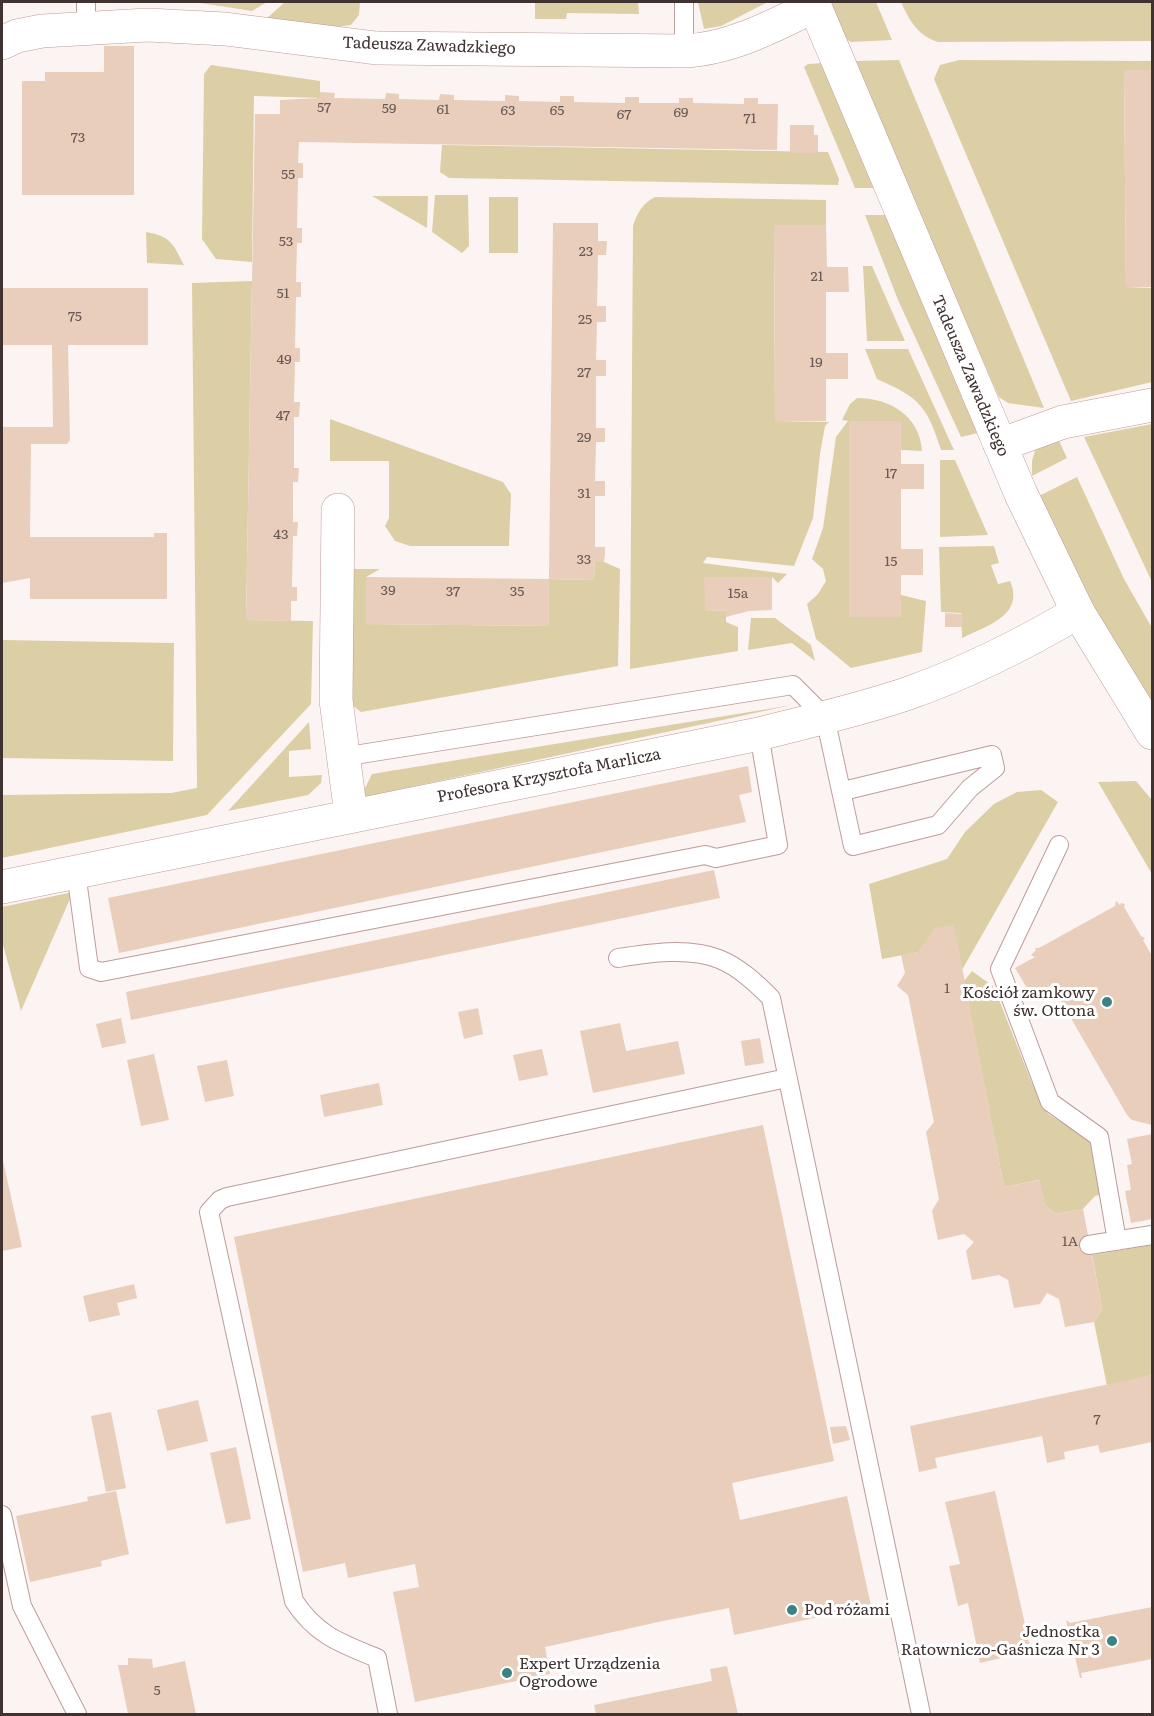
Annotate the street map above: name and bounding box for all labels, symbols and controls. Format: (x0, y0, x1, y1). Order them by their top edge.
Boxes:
street label: Tadeusza Zawadzkiego (342, 33, 516, 59)
house number: 57 (317, 100, 331, 116)
house number: 59 (382, 101, 396, 117)
house number: 61 (436, 102, 450, 118)
house number: 63 (500, 103, 516, 119)
house number: 65 (550, 103, 564, 119)
house number: 69 (674, 105, 688, 121)
house number: 67 (617, 107, 631, 123)
house number: 71 (744, 111, 756, 127)
house number: 73 (71, 130, 85, 146)
house number: 55 (281, 167, 295, 183)
house number: 53 (279, 234, 293, 250)
house number: 23 (579, 244, 593, 260)
house number: 21 (811, 269, 823, 285)
house number: 51 (277, 286, 289, 302)
street label: Tadeusza Zawadzkiego (927, 292, 1013, 460)
house number: 75 (68, 309, 82, 325)
house number: 25 (578, 312, 592, 328)
house number: 49 (276, 352, 292, 368)
house number: 19 (809, 355, 823, 371)
house number: 27 (577, 365, 591, 381)
house number: 47 (276, 408, 290, 424)
house number: 29 (577, 430, 591, 446)
house number: 17 (885, 466, 897, 482)
house number: 31 (577, 486, 591, 502)
house number: 43 (273, 527, 289, 543)
house number: 33 (577, 552, 591, 568)
house number: 15 (885, 554, 897, 570)
house number: 39 (381, 583, 395, 599)
house number: 37 (446, 584, 460, 600)
house number: 35 (510, 584, 524, 600)
house number: 15a (728, 586, 748, 602)
street label: Profesora Krzysztofa Marlicza (435, 745, 663, 807)
house number: 1 (944, 981, 950, 997)
place label: Kościół zamkowy św. Ottona (962, 983, 1095, 1021)
marker: Kościół zamkowy św. Ottona (1100, 995, 1114, 1009)
house number: 1A (1062, 1234, 1078, 1250)
house number: 7 (1093, 1412, 1101, 1428)
place label: Pod różami (804, 1600, 890, 1620)
marker: Pod różami (785, 1603, 799, 1617)
place label: Jednostka Ratowniczo-Gaśnicza Nr 3 (901, 1622, 1100, 1660)
marker: Jednostka Ratowniczo-Gaśnicza Nr 3 (1105, 1634, 1119, 1648)
place label: Expert Urządzenia Ogrodowe (519, 1654, 660, 1692)
marker: Expert Urządzenia Ogrodowe (500, 1666, 514, 1680)
house number: 5 (153, 1683, 161, 1699)

